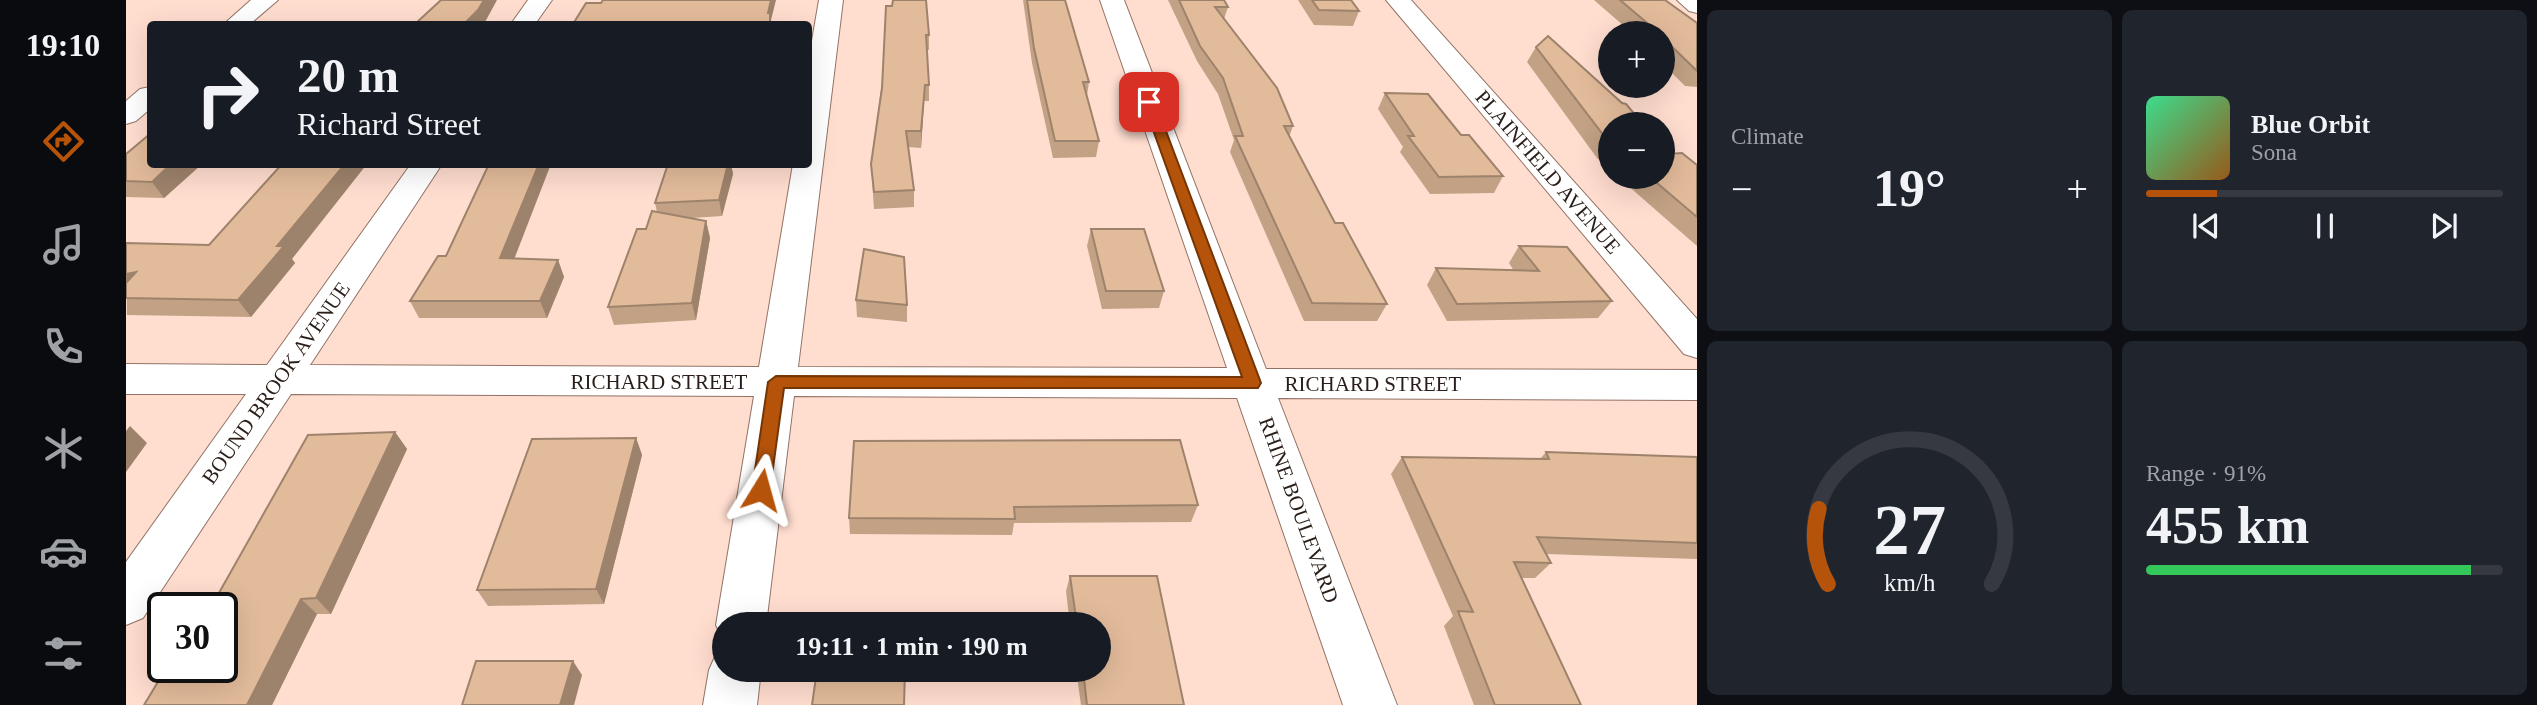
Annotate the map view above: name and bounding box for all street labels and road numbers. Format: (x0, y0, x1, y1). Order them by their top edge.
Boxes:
street label: PLAINFIELD AVENUE (1470, 85, 1626, 259)
street label: BOUND BROOK AVENUE (197, 277, 355, 489)
street label: RICHARD STREET (571, 370, 748, 394)
street label: RICHARD STREET (1285, 372, 1462, 396)
street label: RHINE BOULEVARD (1254, 414, 1344, 606)

